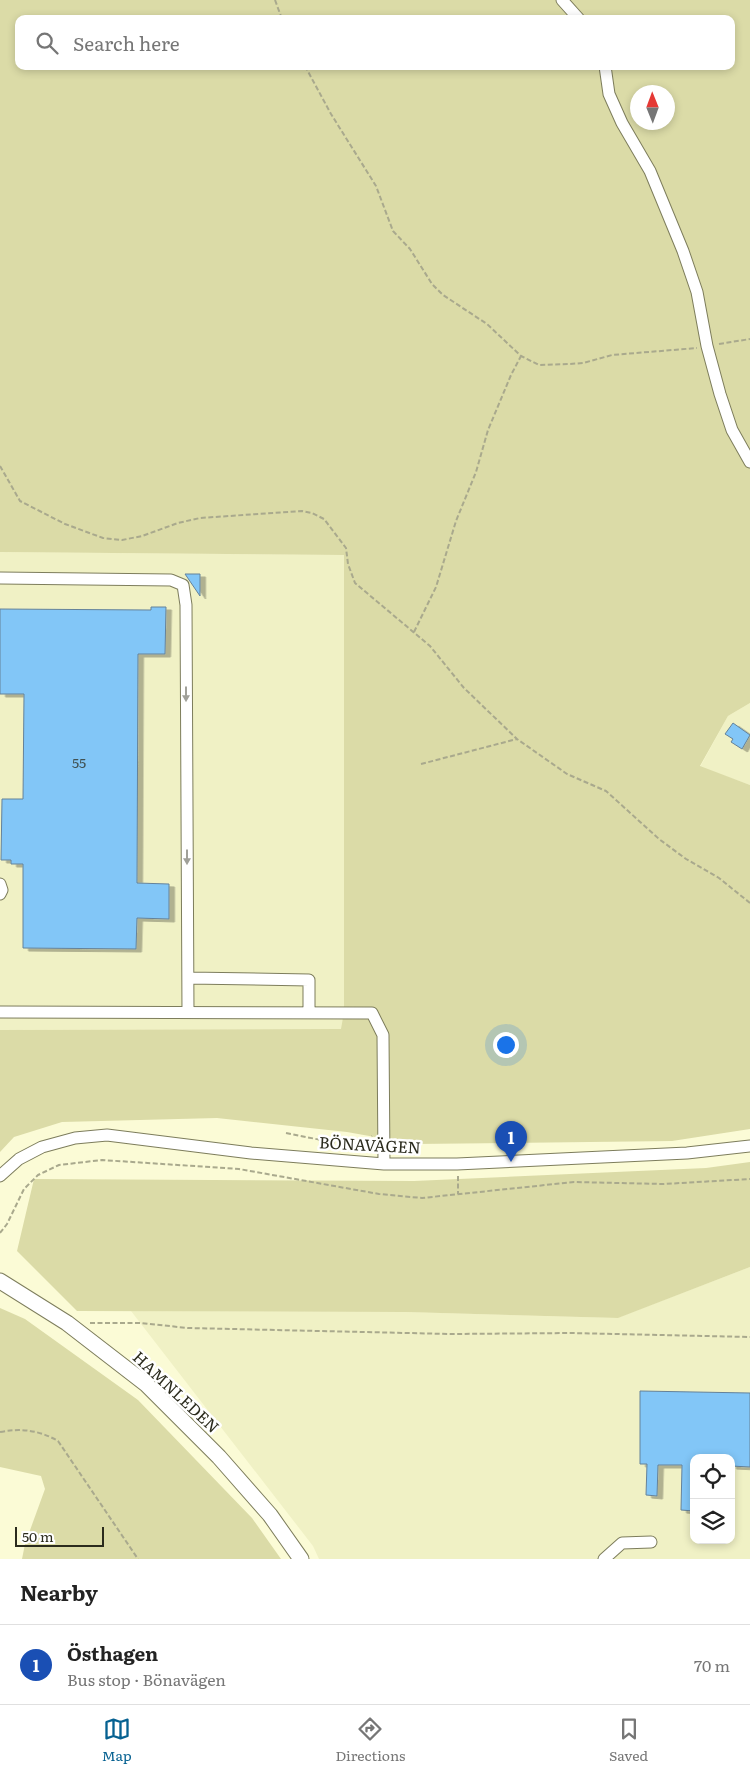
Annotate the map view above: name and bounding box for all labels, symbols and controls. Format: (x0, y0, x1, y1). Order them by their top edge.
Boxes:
search box (15, 15, 735, 70)
icon: search (33, 29, 61, 57)
text: Search here (73, 29, 180, 57)
north arrow (630, 85, 675, 130)
one-way arrow (182, 686, 190, 702)
house number: 55 (72, 752, 86, 772)
one-way arrow (183, 849, 191, 865)
your location (493, 1032, 519, 1058)
pin: 1 (495, 1121, 527, 1162)
street label: BÖNAVÄGEN (318, 1129, 422, 1159)
street label: HAMNLEDEN (128, 1345, 225, 1438)
map controls (690, 1454, 735, 1544)
button: locate (690, 1454, 735, 1499)
button: layers (690, 1499, 735, 1544)
scale bar (15, 1524, 104, 1547)
text: 50 m (22, 1526, 54, 1546)
text: Nearby (20, 1576, 98, 1607)
text: Östhagen (67, 1639, 158, 1667)
text: 1 (33, 1653, 39, 1677)
text: 70 m (694, 1653, 730, 1677)
text: Bus stop · Bönavägen (67, 1667, 226, 1691)
tab: Map (102, 1715, 132, 1765)
tab: Directions (335, 1715, 405, 1765)
tab: Saved (609, 1715, 648, 1765)

